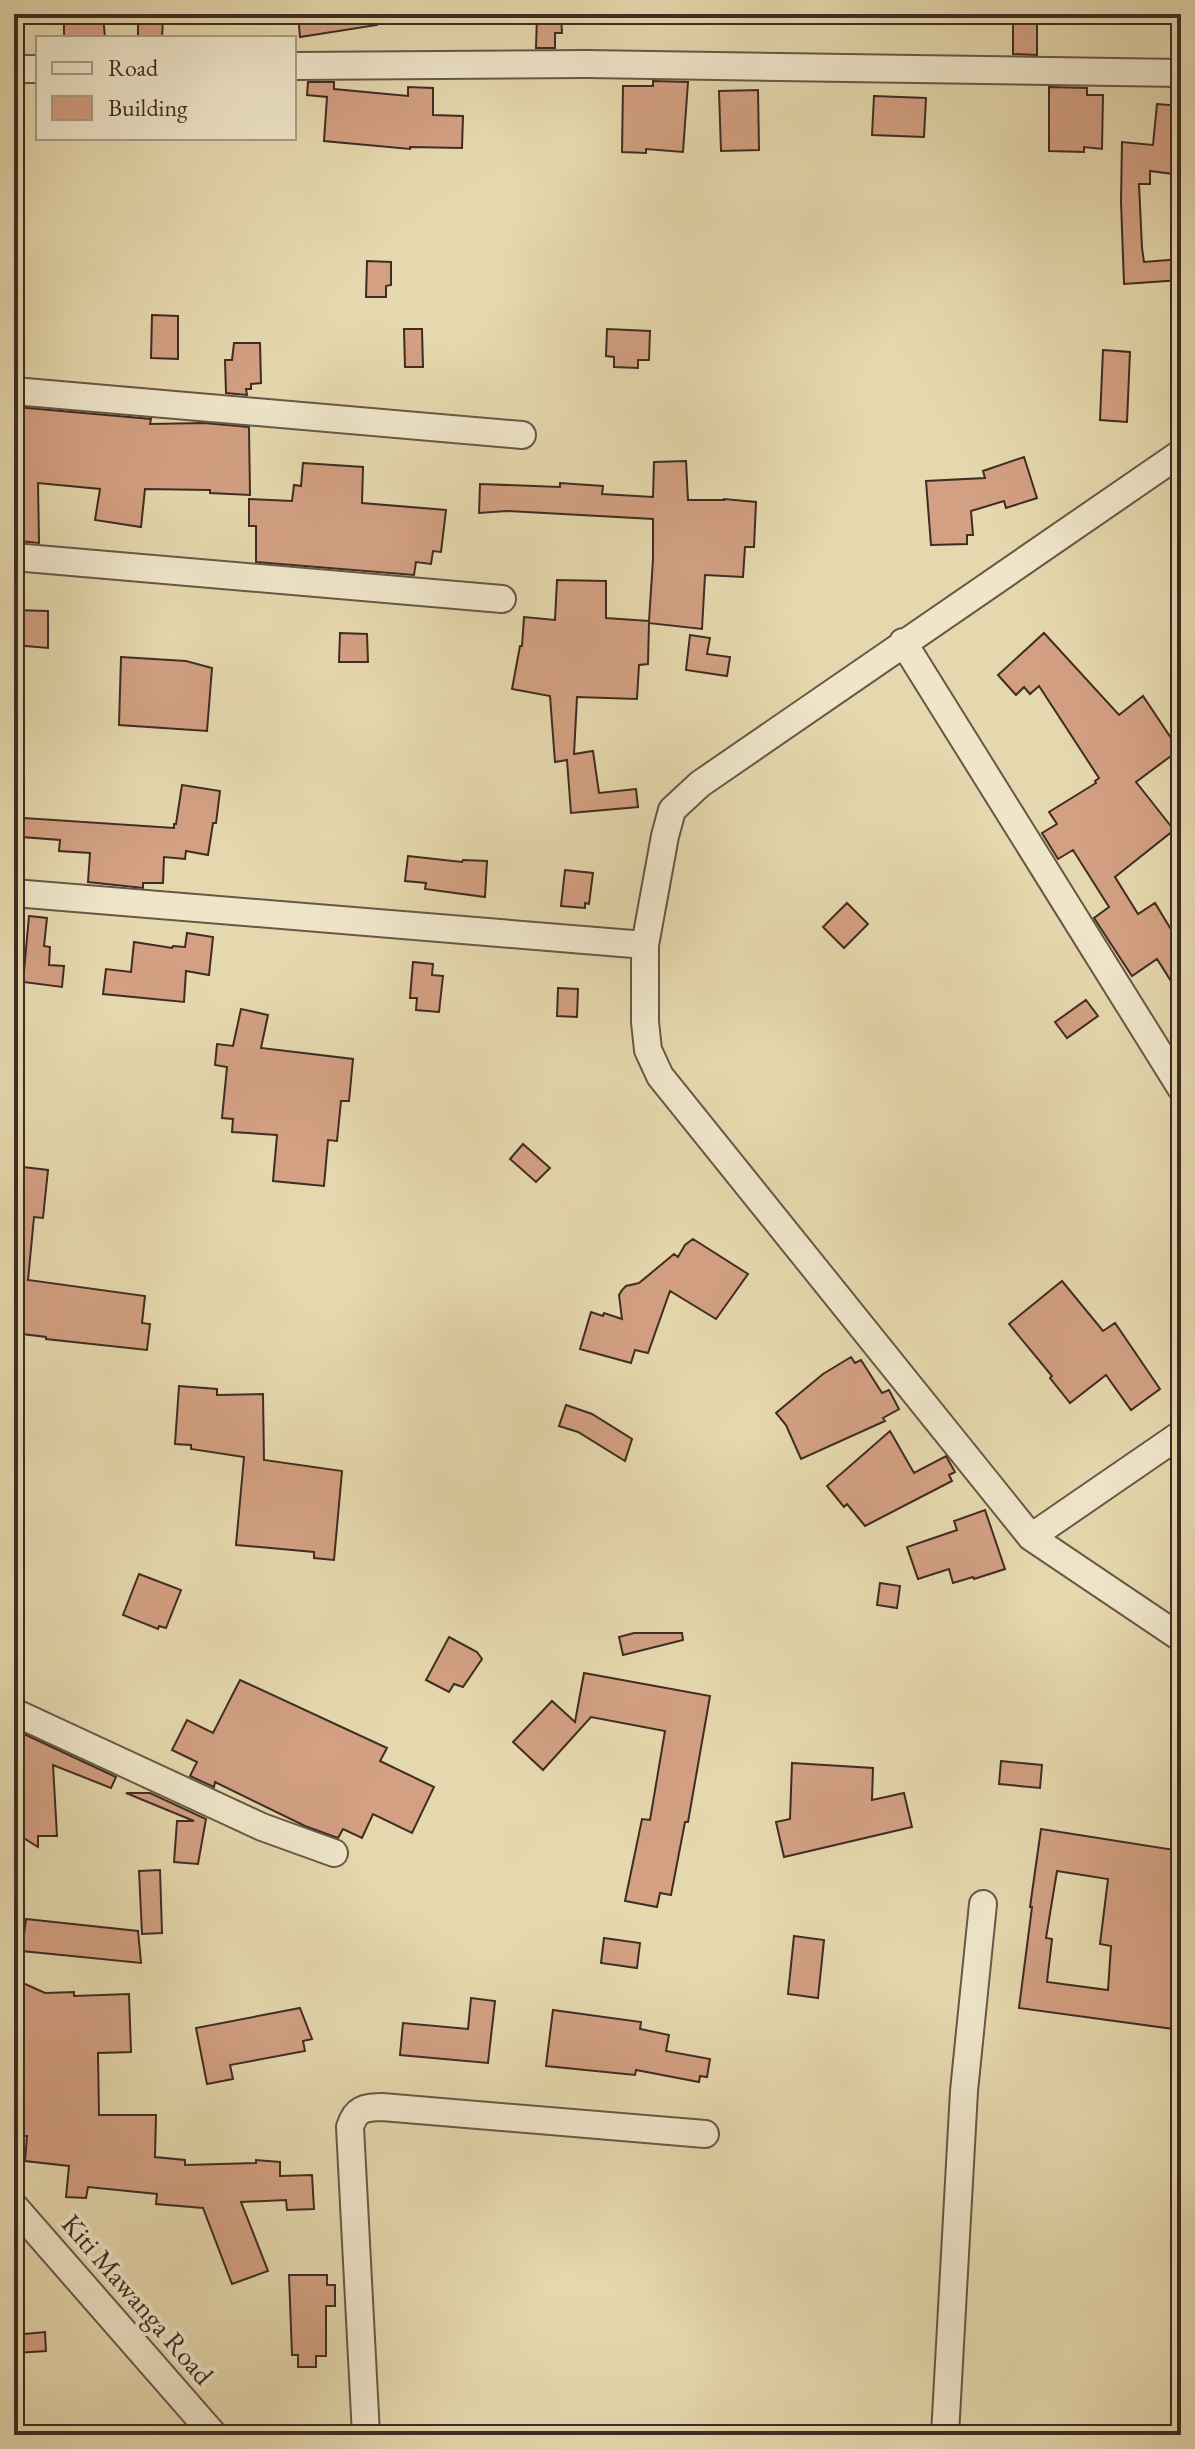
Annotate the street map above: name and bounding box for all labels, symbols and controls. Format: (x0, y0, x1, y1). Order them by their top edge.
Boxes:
legend (36, 36, 296, 140)
text: Road (108, 52, 159, 83)
text: Building (108, 92, 188, 123)
street label: Kiti Mawanga Road (54, 2206, 223, 2392)

